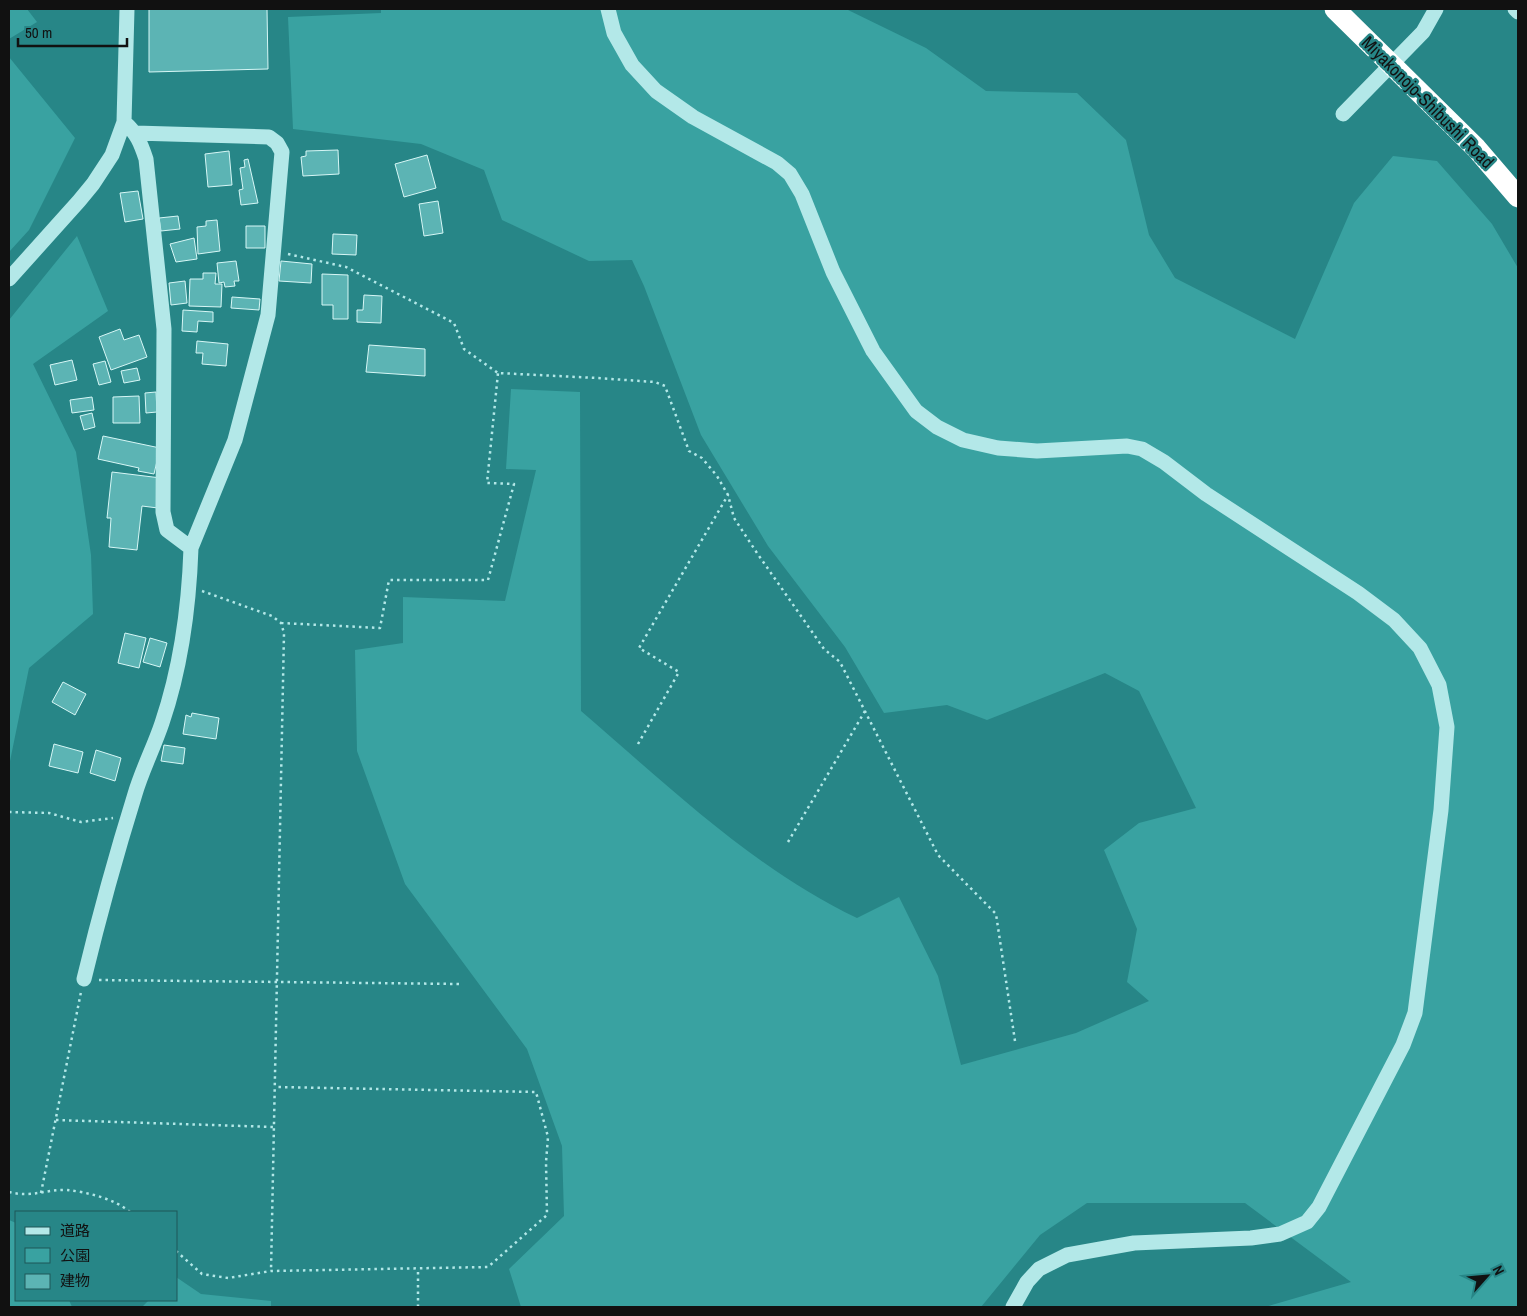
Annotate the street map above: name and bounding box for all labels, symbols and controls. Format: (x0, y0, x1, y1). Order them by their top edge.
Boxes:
scale bar (18, 15, 126, 47)
text: 50 m (25, 22, 52, 43)
street label: Miyakonojo-Shibushi Road (1356, 30, 1500, 174)
legend (15, 1211, 178, 1301)
text: 道路 (60, 1220, 90, 1241)
text: 公園 (60, 1245, 90, 1266)
north arrow (1462, 1251, 1512, 1301)
text: N (1489, 1262, 1508, 1278)
text: 建物 (60, 1270, 90, 1291)

